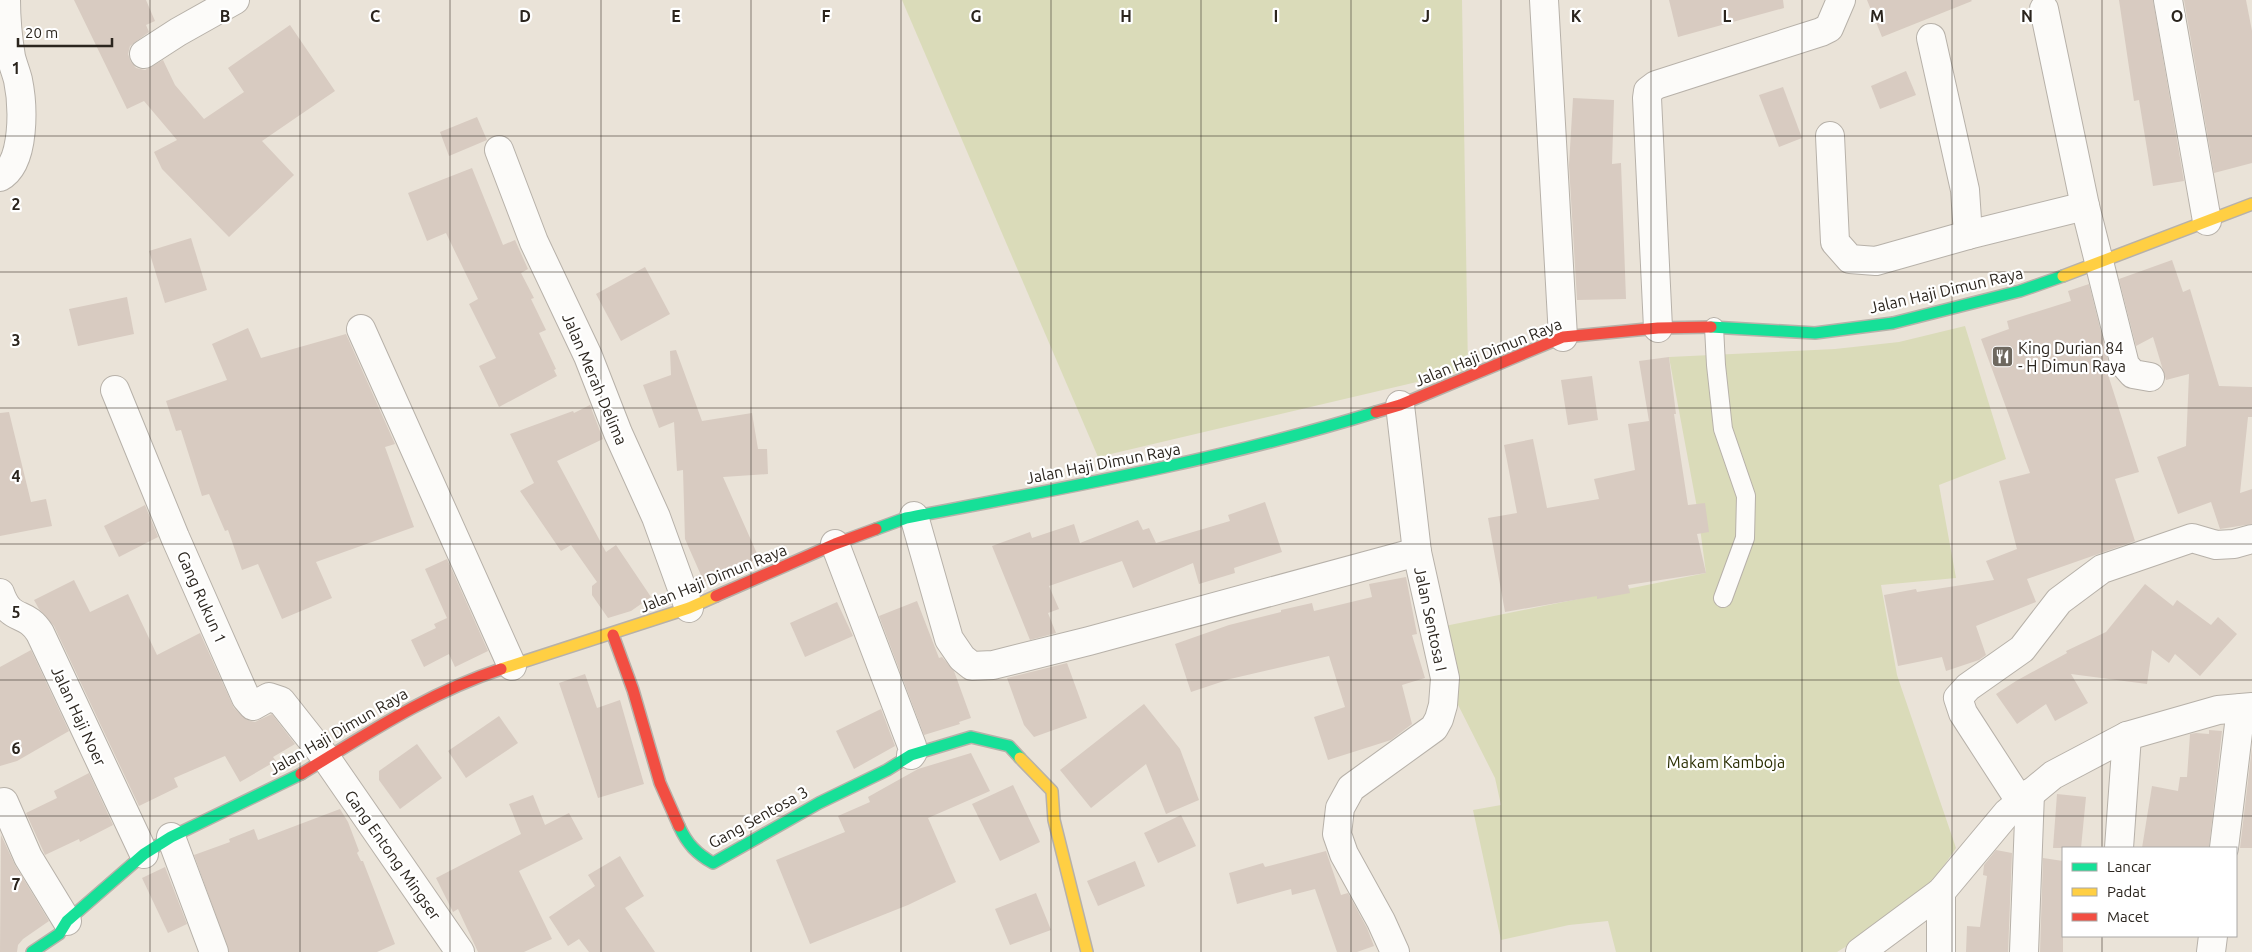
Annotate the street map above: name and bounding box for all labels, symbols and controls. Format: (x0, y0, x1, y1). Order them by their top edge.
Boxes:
text: B (220, 7, 230, 25)
text: C (370, 7, 380, 25)
text: D (519, 7, 531, 25)
text: E (671, 7, 681, 25)
text: F (822, 7, 831, 25)
text: G (970, 7, 982, 25)
text: H (1120, 7, 1132, 25)
text: I (1274, 7, 1278, 25)
text: J (1422, 7, 1430, 25)
text: K (1571, 7, 1582, 25)
text: L (1723, 7, 1732, 25)
text: M (1870, 7, 1884, 25)
text: N (2021, 7, 2033, 25)
text: O (2171, 7, 2183, 25)
scale bar (18, 15, 111, 47)
text: 20 m (25, 24, 58, 41)
text: 1 (11, 59, 21, 77)
text: 2 (11, 195, 21, 213)
street label: Jalan Haji Dimun Raya (1867, 264, 2025, 316)
street label: Jalan Merah Delima (559, 310, 631, 448)
street label: Jalan Haji Dimun Raya (1412, 314, 1564, 390)
text: 3 (11, 331, 21, 349)
place label: King Durian 84 - H Dimun Raya (2018, 339, 2126, 375)
restaurant icon: King Durian 84 - H Dimun Raya (1990, 345, 2014, 369)
street label: Jalan Haji Dimun Raya (1024, 439, 1182, 487)
text: 4 (11, 467, 21, 485)
street label: Jalan Haji Dimun Raya (637, 540, 789, 616)
street label: Gang Rukun 1 (174, 548, 230, 646)
street label: Jalan Sentosa I (1411, 565, 1451, 673)
text: 5 (11, 603, 21, 621)
street label: Jalan Haji Noer (48, 663, 110, 769)
street label: Jalan Haji Dimun Raya (265, 684, 411, 778)
text: 6 (11, 739, 21, 757)
park label: Makam Kamboja (1667, 753, 1785, 771)
street label: Gang Sentosa 3 (705, 782, 811, 852)
street label: Gang Entong Mingser (341, 787, 445, 923)
legend (2062, 847, 2237, 937)
text: Lancar (2107, 858, 2152, 875)
text: 7 (11, 875, 21, 893)
text: Padat (2107, 883, 2146, 900)
text: Macet (2107, 908, 2149, 925)

